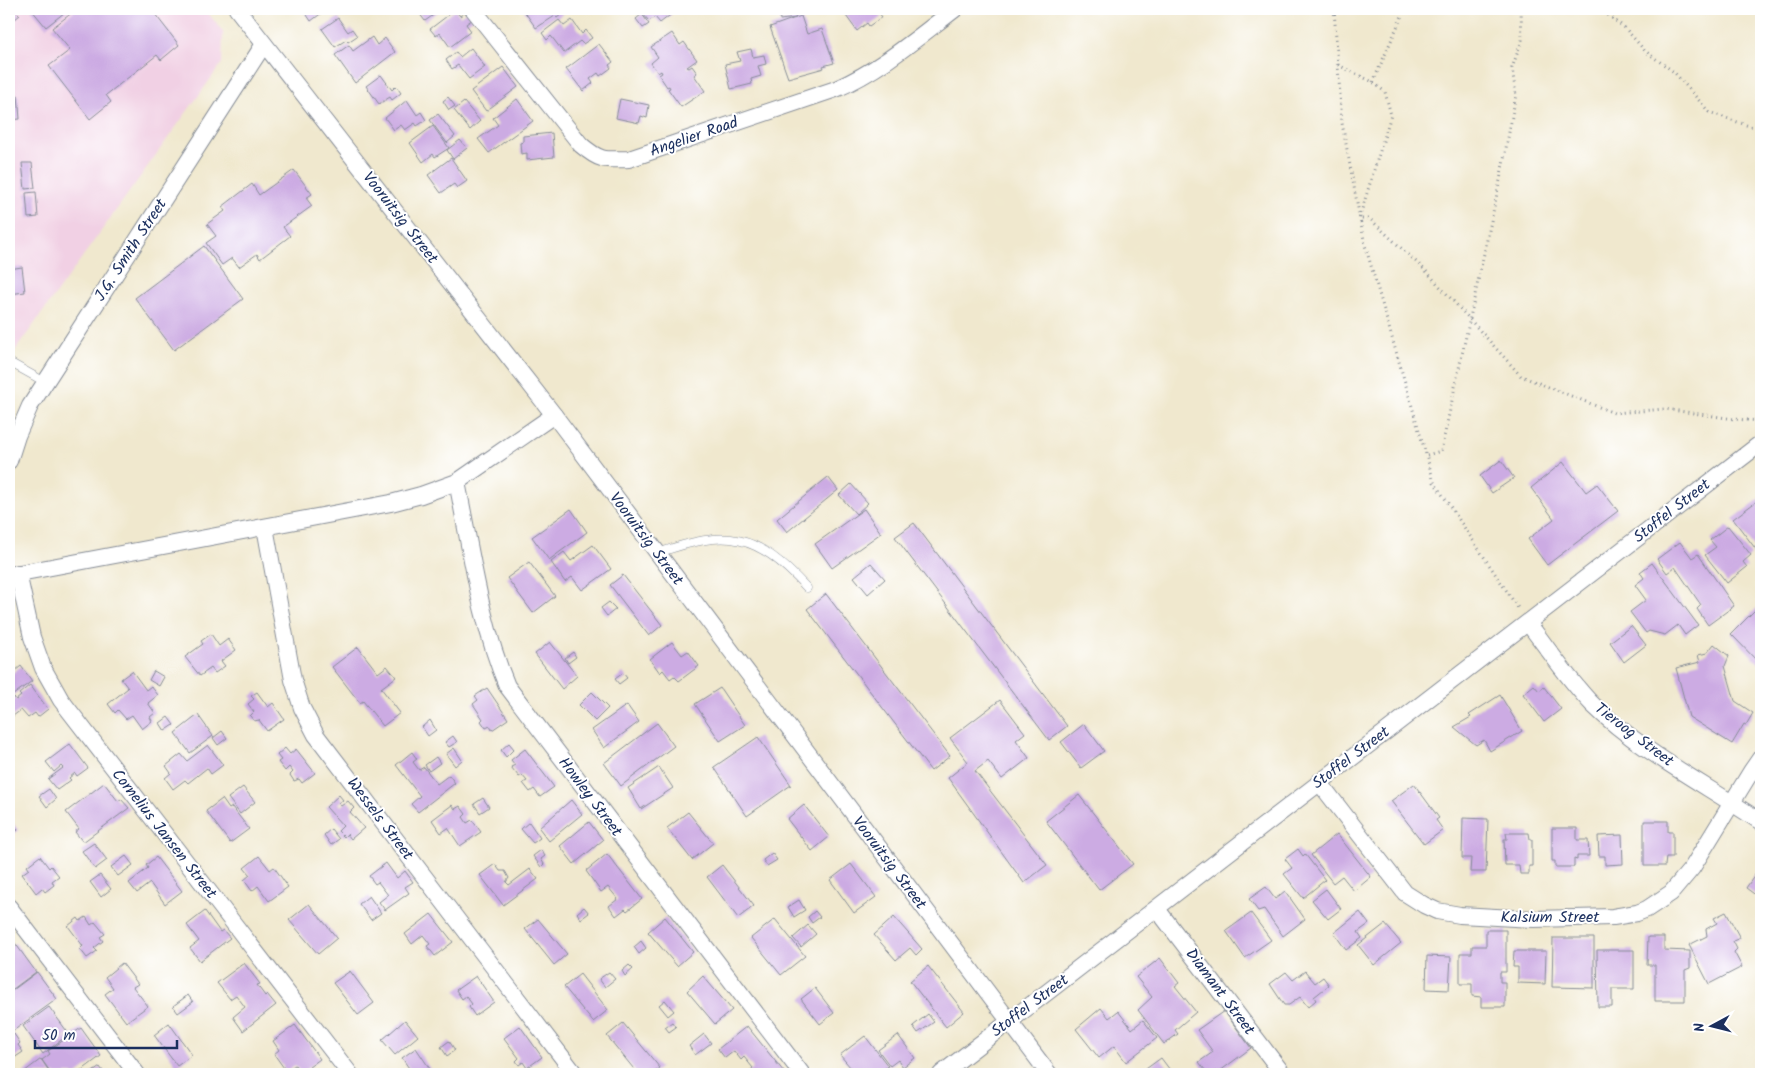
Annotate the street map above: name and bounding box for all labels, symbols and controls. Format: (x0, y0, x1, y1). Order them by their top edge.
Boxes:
street label: Angelier Road (647, 110, 742, 164)
street label: Vooruitsig Street (356, 166, 445, 270)
street label: J.G. Smith Street (88, 193, 174, 306)
street label: Stoffel Street (1628, 472, 1717, 549)
street label: Vooruitsig Street (603, 487, 690, 592)
street label: Tieroog Street (1589, 697, 1680, 774)
street label: Stoffel Street (1307, 720, 1396, 796)
street label: Howley Street (552, 752, 629, 843)
street label: Cornelius Jansen Street (105, 763, 223, 905)
street label: Wessels Street (340, 772, 420, 866)
street label: Vooruitsig Street (846, 811, 933, 916)
street label: Kalsium Street (1501, 905, 1600, 930)
street label: Diamant Street (1179, 943, 1262, 1042)
street label: Stoffel Street (986, 968, 1075, 1044)
north arrow (1688, 1000, 1738, 1050)
scale bar (35, 1018, 178, 1050)
text: N (1689, 1022, 1712, 1033)
text: 50 m (42, 1024, 76, 1048)

